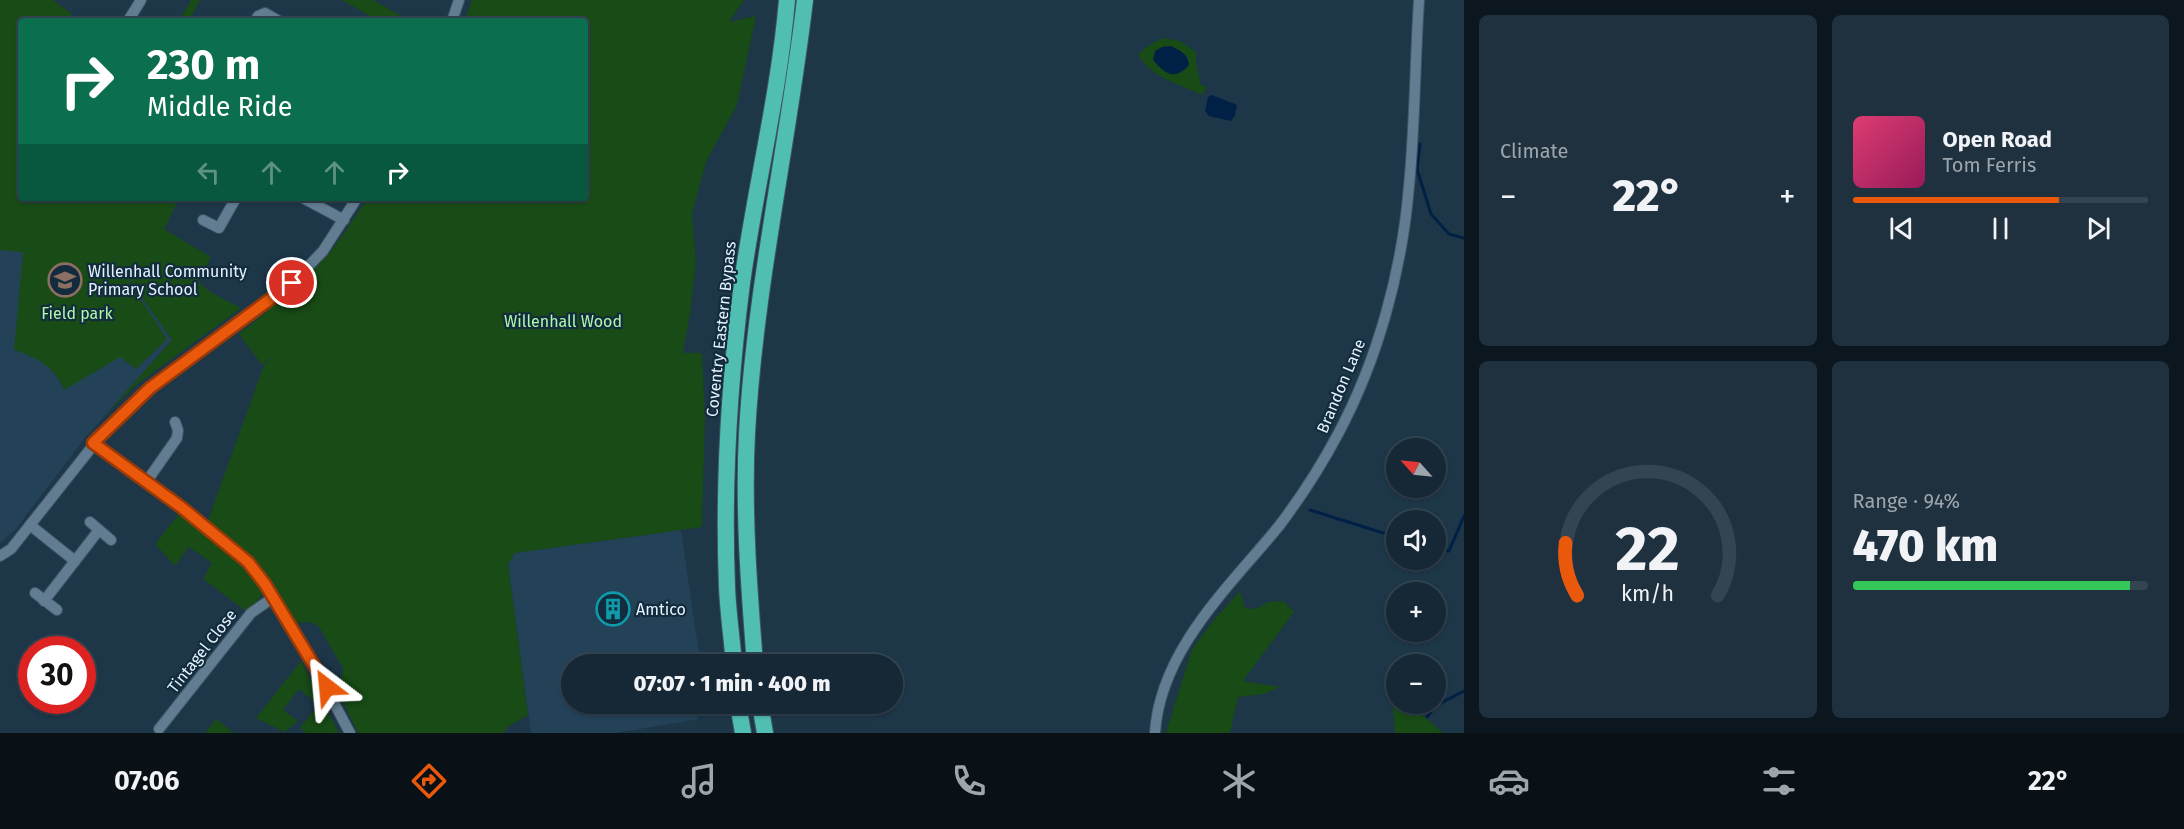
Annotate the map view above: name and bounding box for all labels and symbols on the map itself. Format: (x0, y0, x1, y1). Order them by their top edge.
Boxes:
street label: Coventry Eastern Bypass (702, 240, 740, 418)
pin (266, 257, 317, 308)
school or university icon: Willenhall Community Primary School (47, 262, 83, 298)
place label: Willenhall Community Primary School (88, 262, 247, 299)
park label: Field park (41, 304, 113, 323)
park label: Willenhall Wood (504, 312, 622, 331)
street label: Brandon Lane (1313, 336, 1369, 436)
north arrow (1386, 438, 1446, 498)
building icon: Amtico (595, 591, 631, 627)
place label: Amtico (636, 600, 686, 619)
street label: Tintagel Close (163, 605, 241, 697)
speed limit sign: 30 (18, 636, 96, 714)
position arrow (295, 655, 359, 719)

